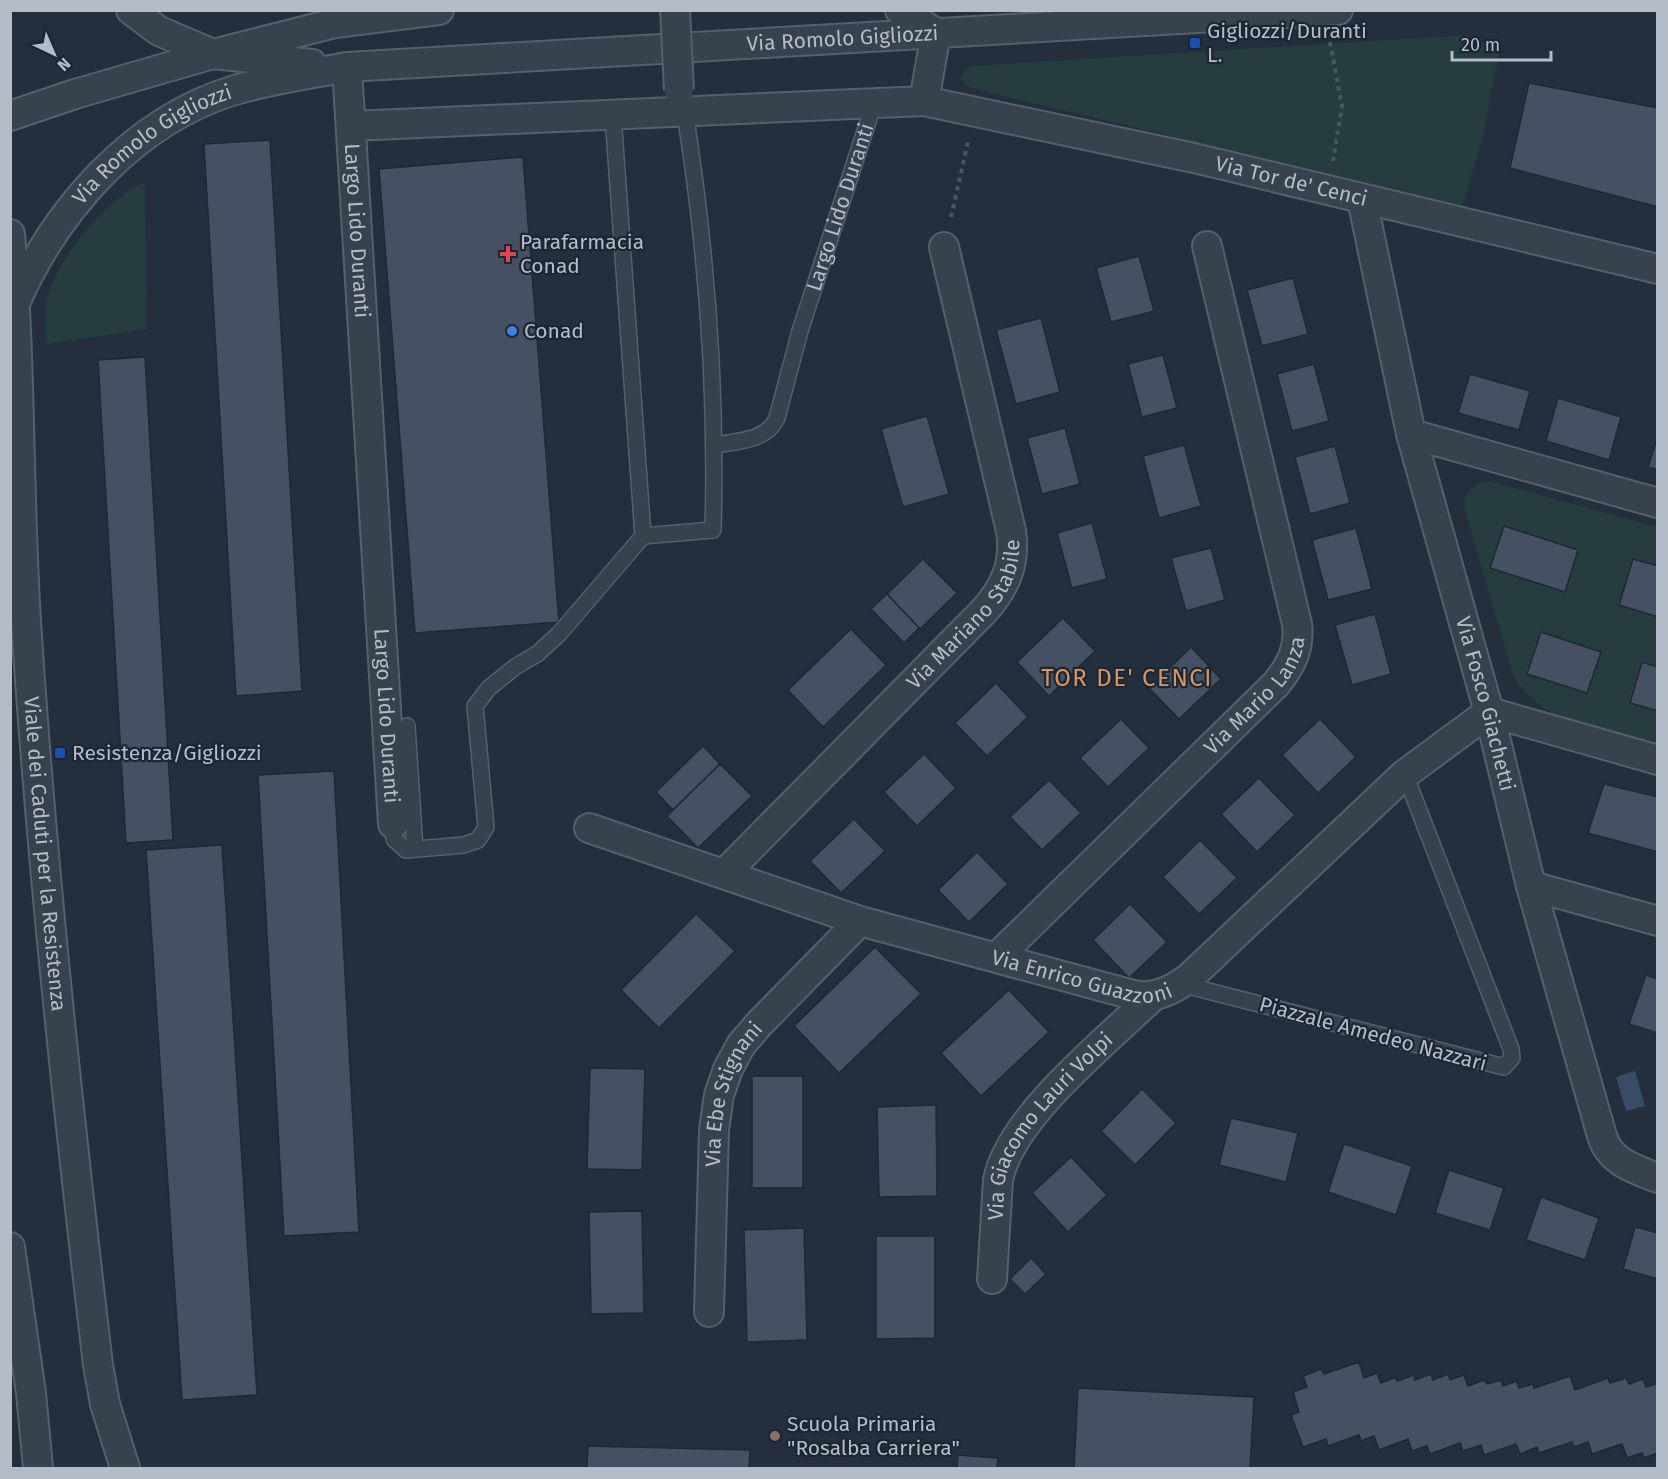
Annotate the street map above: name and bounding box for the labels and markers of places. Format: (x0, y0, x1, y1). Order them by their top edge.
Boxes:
place label: Gigliozzi/Duranti L. (1207, 18, 1367, 68)
marker: Gigliozzi/Duranti L. (1188, 36, 1202, 50)
place label: Parafarmacia Conad (520, 229, 644, 279)
marker: Parafarmacia Conad (501, 247, 515, 261)
place label: Conad (524, 318, 584, 344)
marker: Conad (505, 324, 519, 338)
place label: Resistenza/Gigliozzi (72, 740, 262, 766)
marker: Resistenza/Gigliozzi (53, 746, 67, 760)
place label: Scuola Primaria "Rosalba Carriera" (787, 1411, 960, 1461)
marker: Scuola Primaria "Rosalba Carriera" (768, 1429, 782, 1443)

